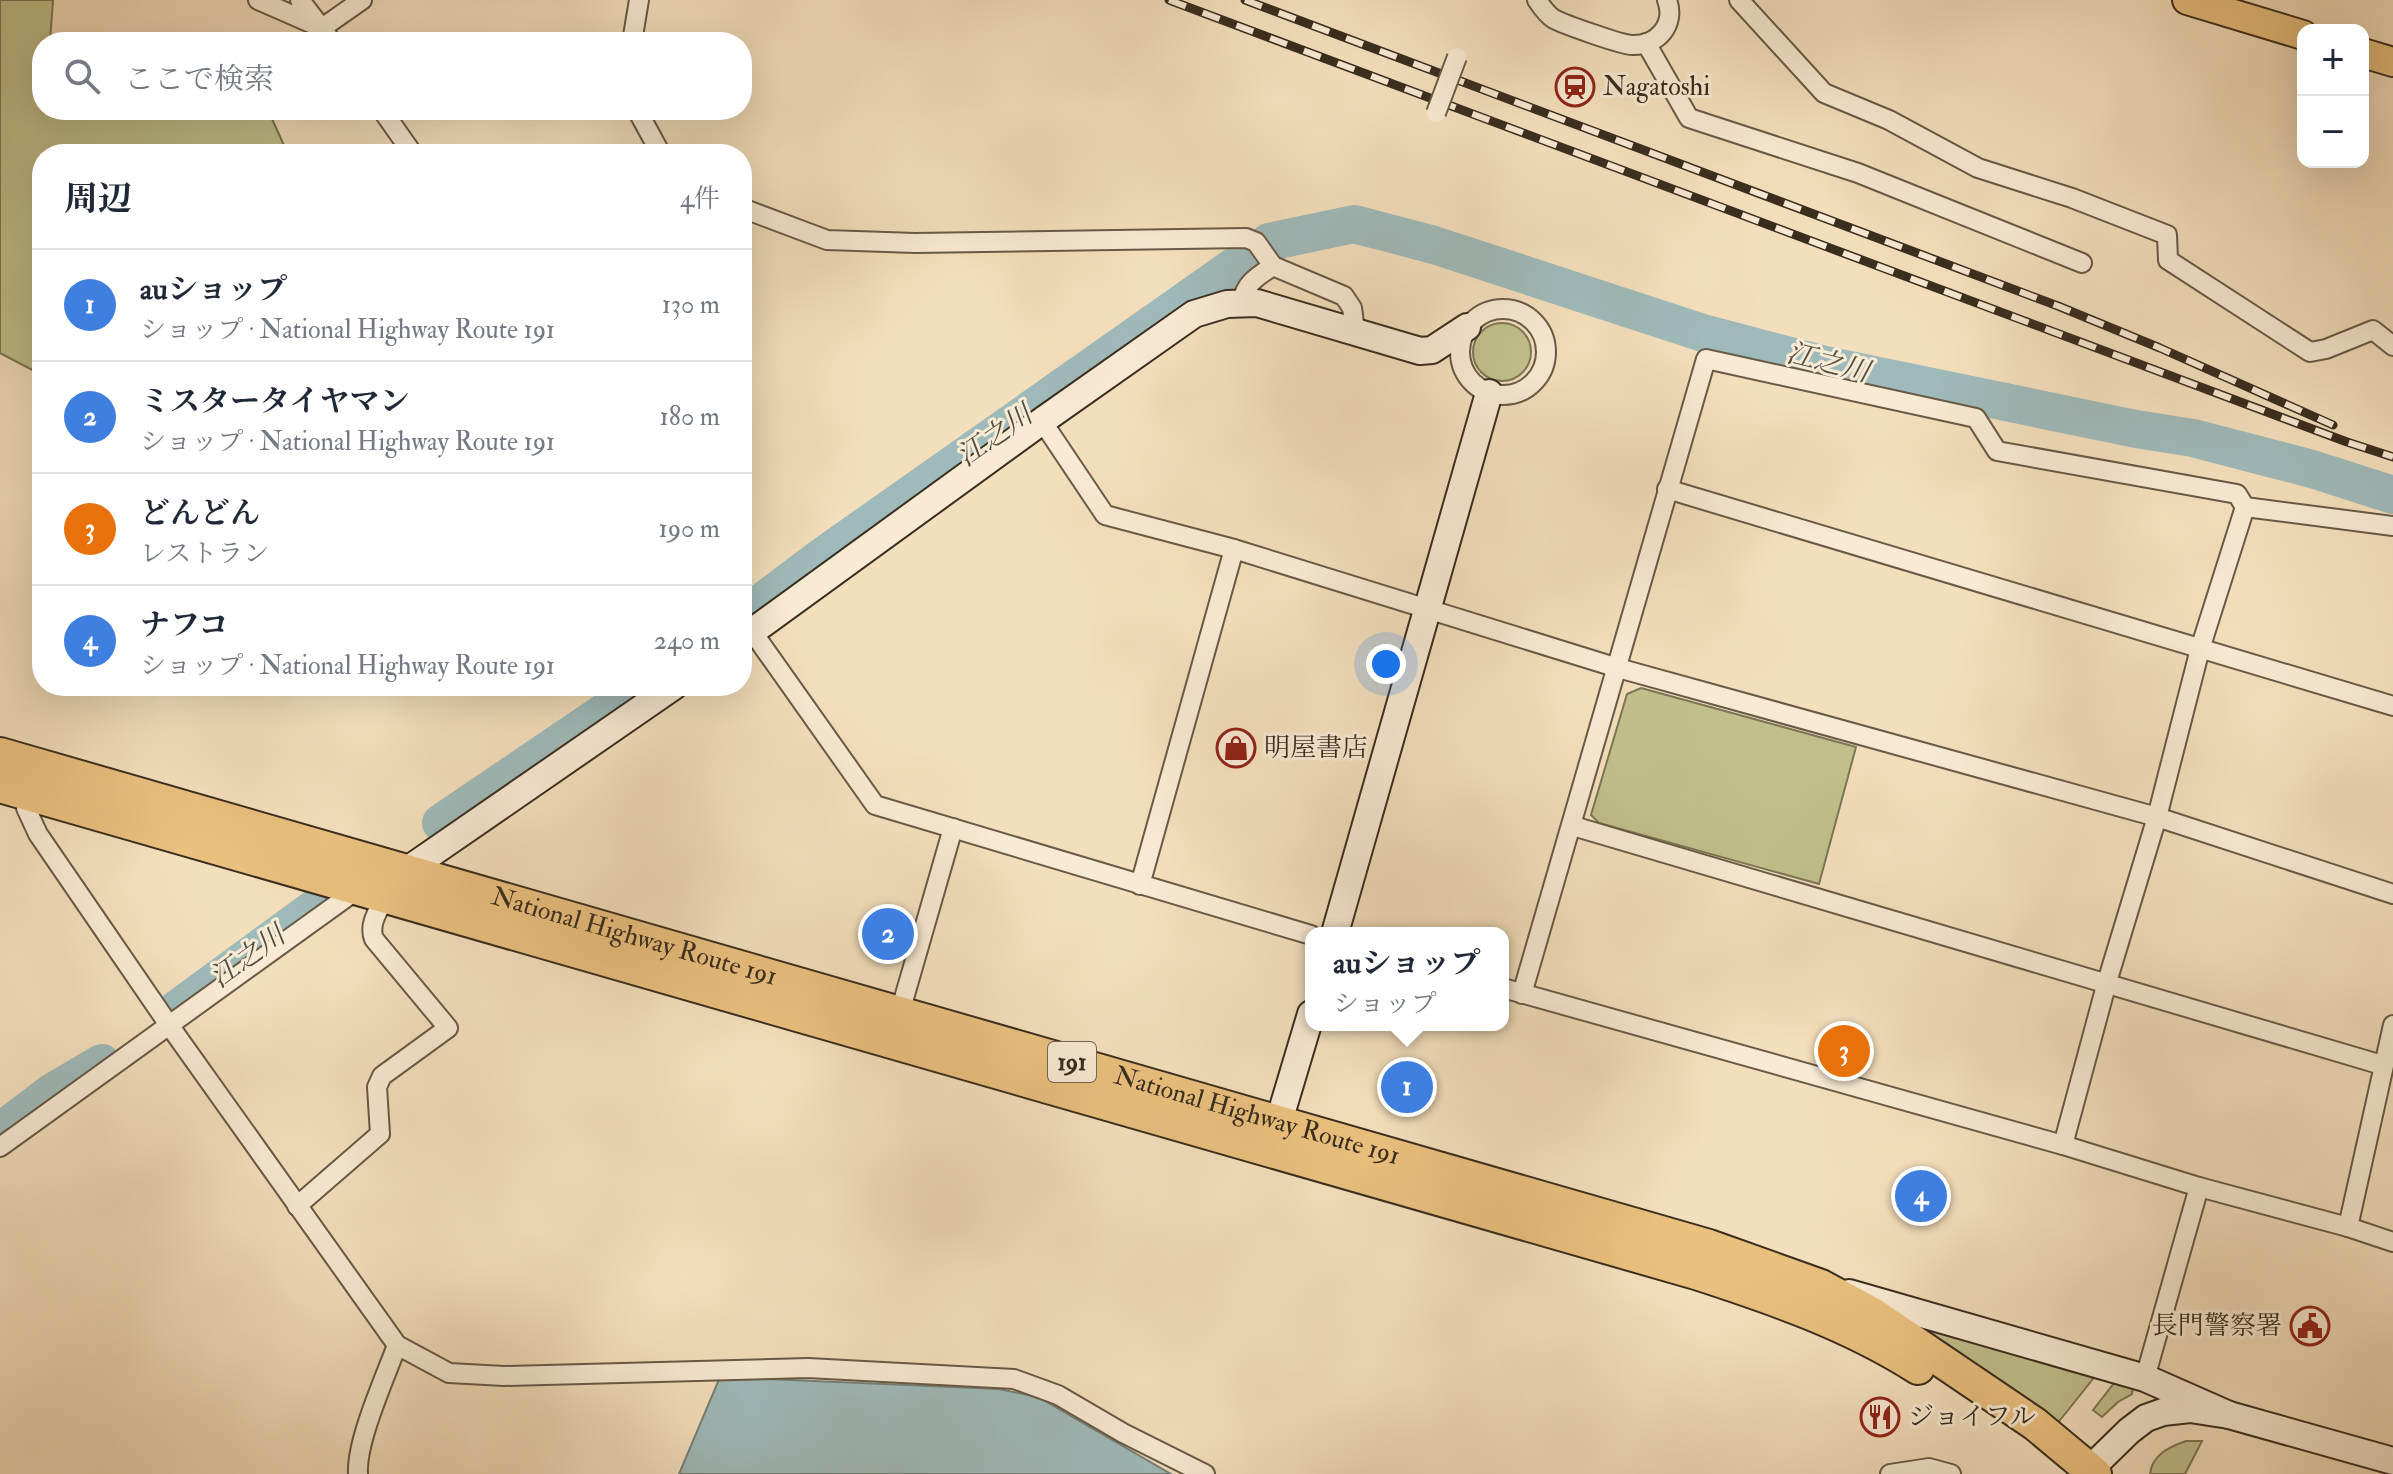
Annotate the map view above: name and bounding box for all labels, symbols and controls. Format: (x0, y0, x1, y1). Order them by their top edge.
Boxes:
map controls (2297, 24, 2369, 168)
button: + (2297, 24, 2369, 96)
search box (32, 32, 752, 120)
icon: search (60, 54, 104, 98)
text: ここで検索 (124, 61, 274, 98)
station icon: Nagatoshi (1554, 66, 1596, 108)
place label: Nagatoshi (1603, 71, 1710, 103)
button: − (2297, 96, 2369, 168)
text: 周辺 (64, 178, 132, 221)
text: 4件 (680, 183, 720, 215)
text: auショップ (140, 271, 287, 308)
text: 1 (85, 289, 95, 321)
text: 130 m (662, 289, 720, 321)
text: ショップ · National Highway Route 191 (140, 314, 555, 346)
water label: 江之川 (1783, 336, 1876, 391)
text: ミスタータイヤマン (140, 383, 409, 420)
water label: 江之川 (951, 396, 1042, 474)
text: 2 (83, 401, 97, 433)
text: 180 m (660, 401, 720, 433)
text: ショップ · National Highway Route 191 (140, 426, 555, 458)
text: どんどん (140, 495, 260, 532)
text: 3 (85, 513, 95, 545)
text: 190 m (659, 513, 720, 545)
text: レストラン (140, 538, 269, 570)
text: ナフコ (140, 607, 229, 644)
text: 4 (83, 625, 97, 657)
text: 240 m (654, 625, 720, 657)
your location (1366, 644, 1406, 684)
text: ショップ · National Highway Route 191 (140, 650, 555, 682)
shop icon: 明屋書店 (1215, 727, 1257, 769)
place label: 明屋書店 (1264, 732, 1368, 764)
street label: National Highway Route 191 (488, 880, 781, 993)
pin: 2 (862, 904, 914, 964)
water label: 江之川 (204, 916, 295, 996)
popup (1305, 927, 1509, 1031)
text: auショップ (1333, 945, 1481, 982)
text: ショップ (1333, 988, 1437, 1020)
pin: 3 (1818, 1021, 1870, 1081)
road number: 191 (1048, 1042, 1096, 1082)
pin: 1 (1381, 1057, 1433, 1117)
street label: National Highway Route 191 (1110, 1060, 1404, 1172)
pin: 4 (1895, 1166, 1947, 1226)
public building icon: 長門警察署 (2289, 1305, 2331, 1347)
place label: 長門警察署 (2152, 1310, 2282, 1342)
restaurant icon: ジョイフル (1859, 1396, 1901, 1438)
place label: ジョイフル (1908, 1401, 2036, 1433)

